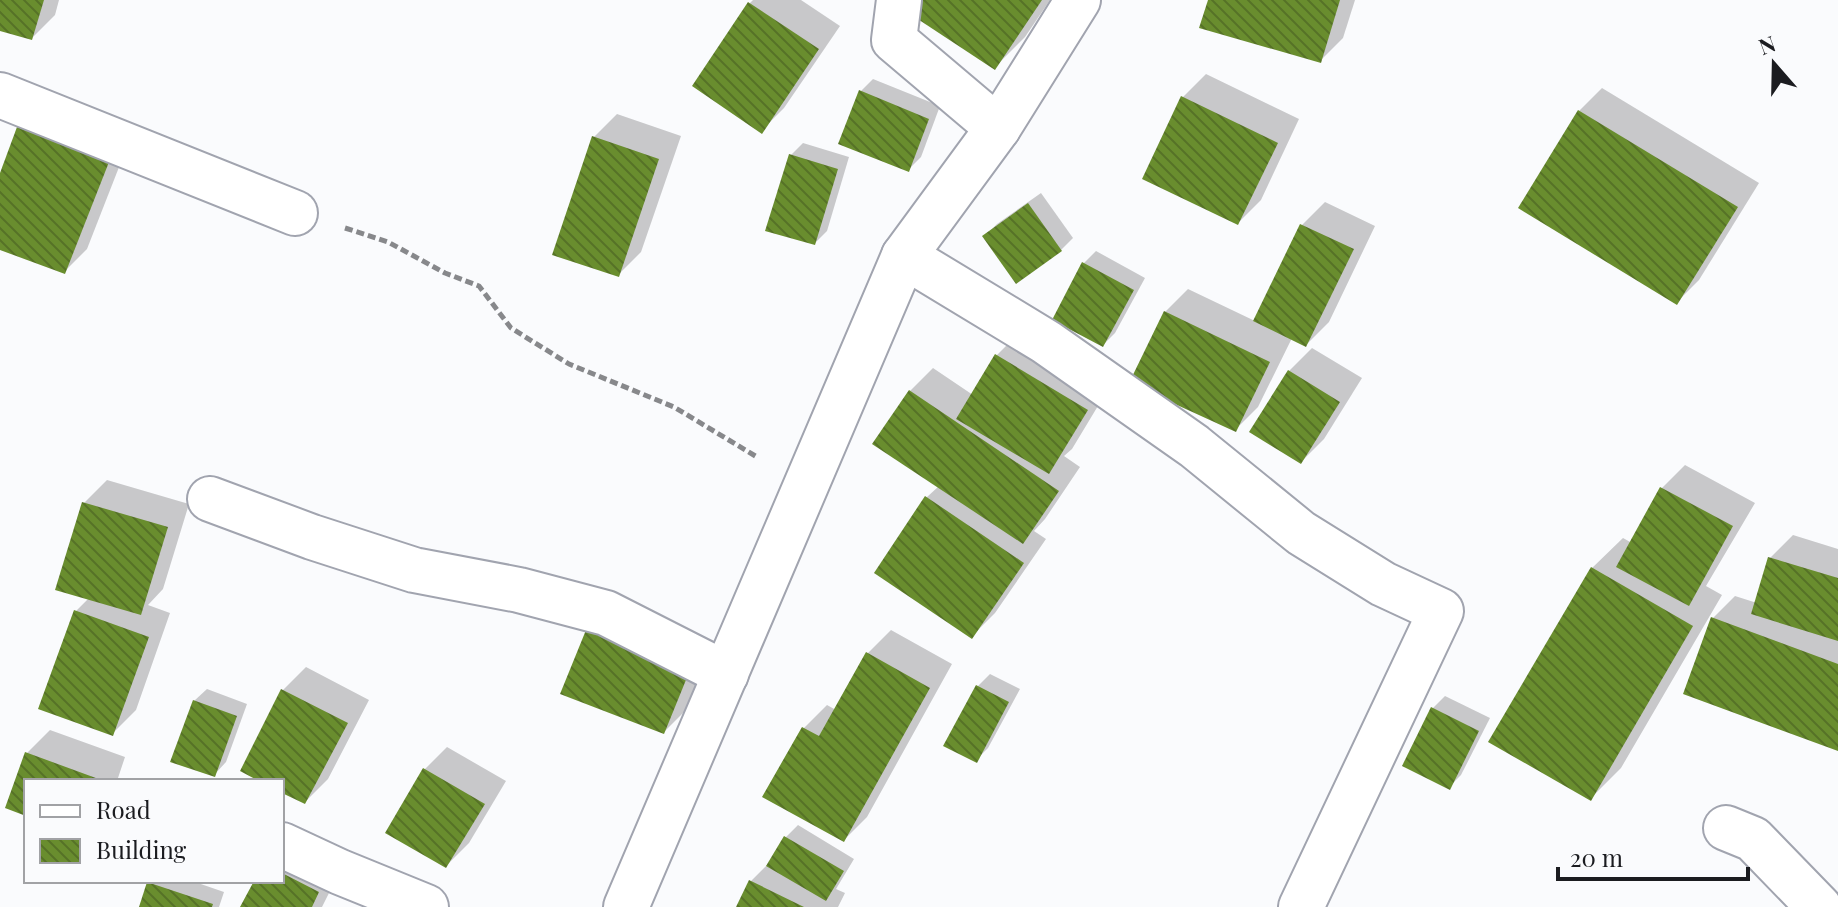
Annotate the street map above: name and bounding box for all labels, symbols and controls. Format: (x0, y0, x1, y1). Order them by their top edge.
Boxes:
north arrow (1734, 24, 1814, 104)
text: N (1754, 27, 1780, 61)
legend (24, 779, 284, 883)
text: Road (96, 793, 151, 825)
scale bar (1558, 831, 1748, 881)
text: Building (96, 833, 187, 865)
text: 20 m (1570, 841, 1623, 873)

